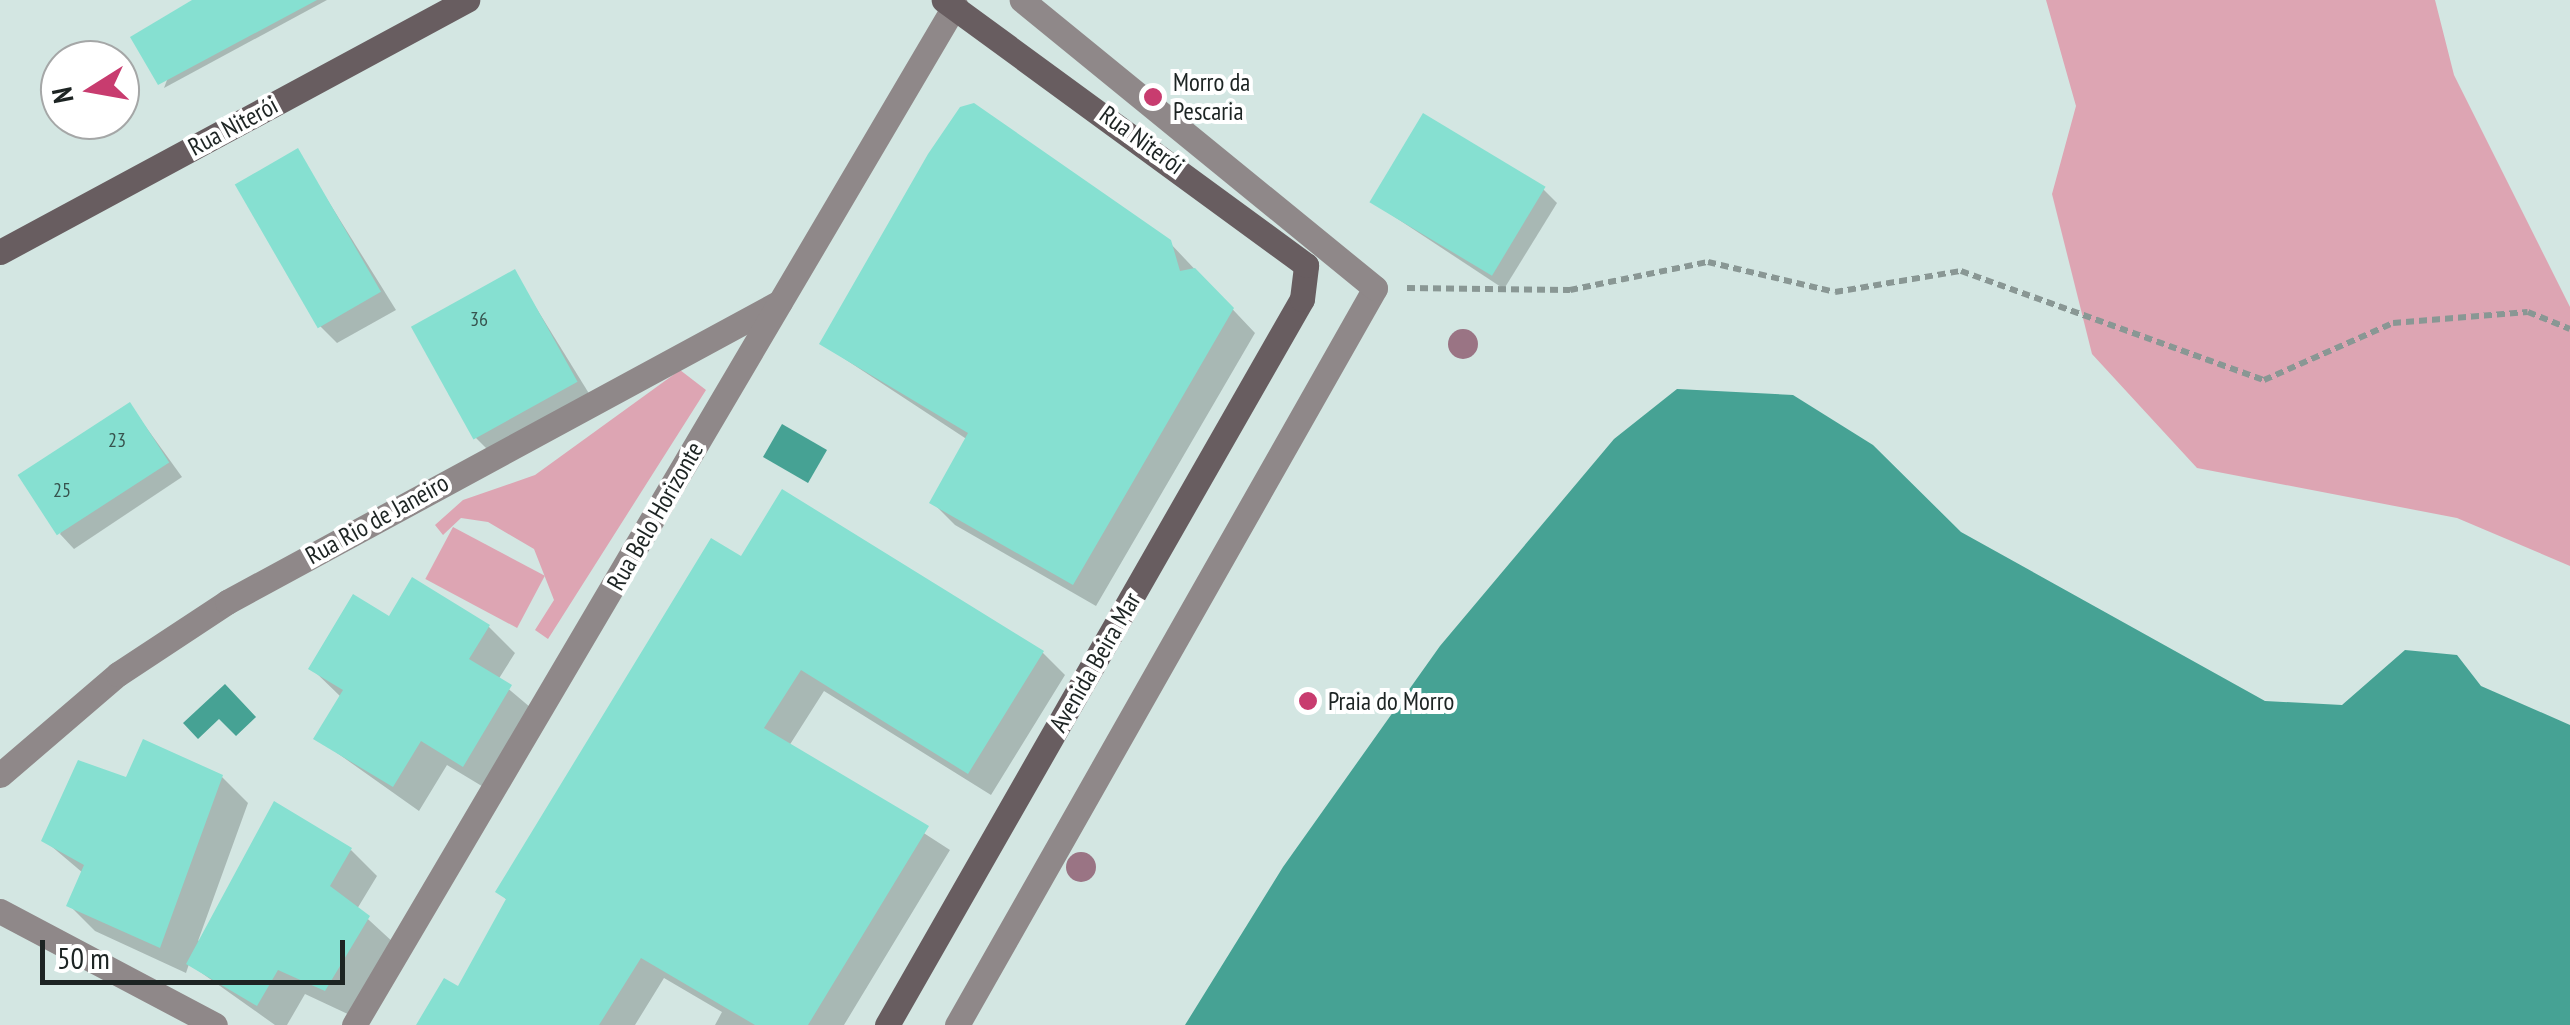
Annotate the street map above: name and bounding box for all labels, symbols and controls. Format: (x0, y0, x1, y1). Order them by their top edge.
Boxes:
north arrow (40, 40, 140, 140)
place label: Morro da Pescaria (1173, 68, 1250, 127)
text: N (42, 84, 82, 106)
marker: Morro da Pescaria (1142, 86, 1164, 108)
street label: Rua Niterói (183, 90, 283, 162)
street label: Rua Niterói (1094, 99, 1190, 181)
house number: 36 (470, 307, 488, 331)
house number: 23 (108, 428, 126, 452)
street label: Rua Belo Horizonte (600, 437, 710, 595)
street label: Rua Rio de Janeiro (300, 467, 454, 571)
house number: 25 (53, 478, 71, 502)
street label: Avenida Beira Mar (1043, 587, 1147, 737)
place label: Praia do Morro (1328, 686, 1454, 716)
marker: Praia do Morro (1297, 690, 1319, 712)
scale bar (45, 920, 350, 982)
text: 50 m (57, 938, 110, 977)

